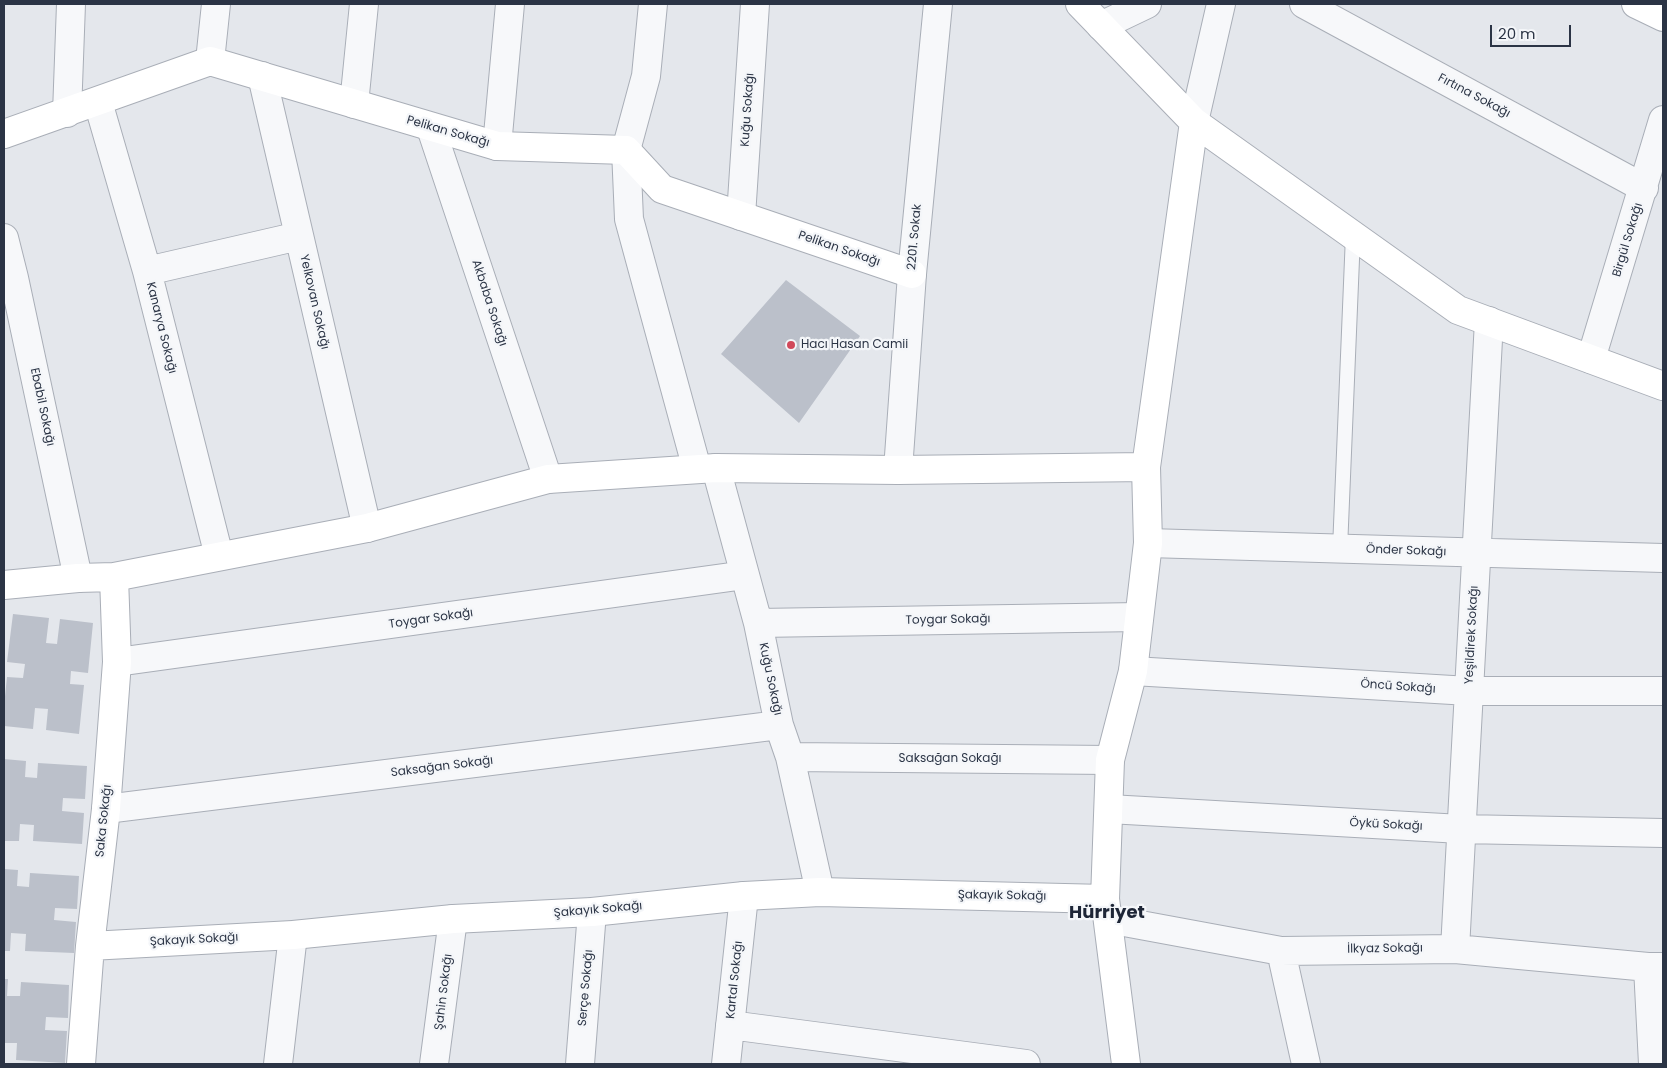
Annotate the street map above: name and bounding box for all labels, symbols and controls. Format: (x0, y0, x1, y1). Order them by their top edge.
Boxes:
scale bar (1492, 15, 1573, 47)
text: 20 m (1498, 23, 1536, 44)
street label: Fırtına Sokağı (1435, 71, 1513, 121)
street label: Kuğu Sokağı (738, 73, 758, 147)
street label: Pelikan Sokağı (405, 113, 491, 151)
street label: Birgül Sokağı (1610, 201, 1646, 279)
street label: 2201. Sokak (905, 203, 925, 271)
street label: Pelikan Sokağı (796, 228, 882, 270)
street label: Yelkovan Sokağı (296, 253, 332, 351)
street label: Akbaba Sokağı (468, 258, 510, 348)
street label: Kanarya Sokağı (143, 281, 179, 375)
place label: Hacı Hasan Camii (801, 338, 908, 352)
marker: Hacı Hasan Camii (785, 339, 797, 351)
street label: Ebabil Sokağı (27, 367, 57, 447)
street label: Önder Sokağı (1366, 542, 1446, 560)
street label: Yeşildirek Sokağı (1462, 585, 1482, 685)
street label: Toygar Sokağı (388, 606, 474, 632)
street label: Toygar Sokağı (905, 612, 991, 628)
street label: Kuğu Sokağı (755, 641, 785, 717)
street label: Öncü Sokağı (1360, 677, 1436, 697)
street label: Saksağan Sokağı (899, 752, 1001, 766)
street label: Saksağan Sokağı (390, 754, 494, 780)
street label: Saka Sokağı (93, 784, 115, 858)
street label: Öykü Sokağı (1349, 816, 1423, 834)
street label: Şakayık Sokağı (958, 888, 1046, 904)
street label: Şakayık Sokağı (553, 899, 643, 921)
district label: Hürriyet (1069, 902, 1145, 924)
street label: Şakayık Sokağı (149, 930, 239, 950)
street label: Kartal Sokağı (724, 940, 746, 1020)
street label: İlkyaz Sokağı (1347, 941, 1423, 957)
street label: Serçe Sokağı (575, 949, 597, 1027)
street label: Şahin Sokağı (432, 953, 456, 1031)

